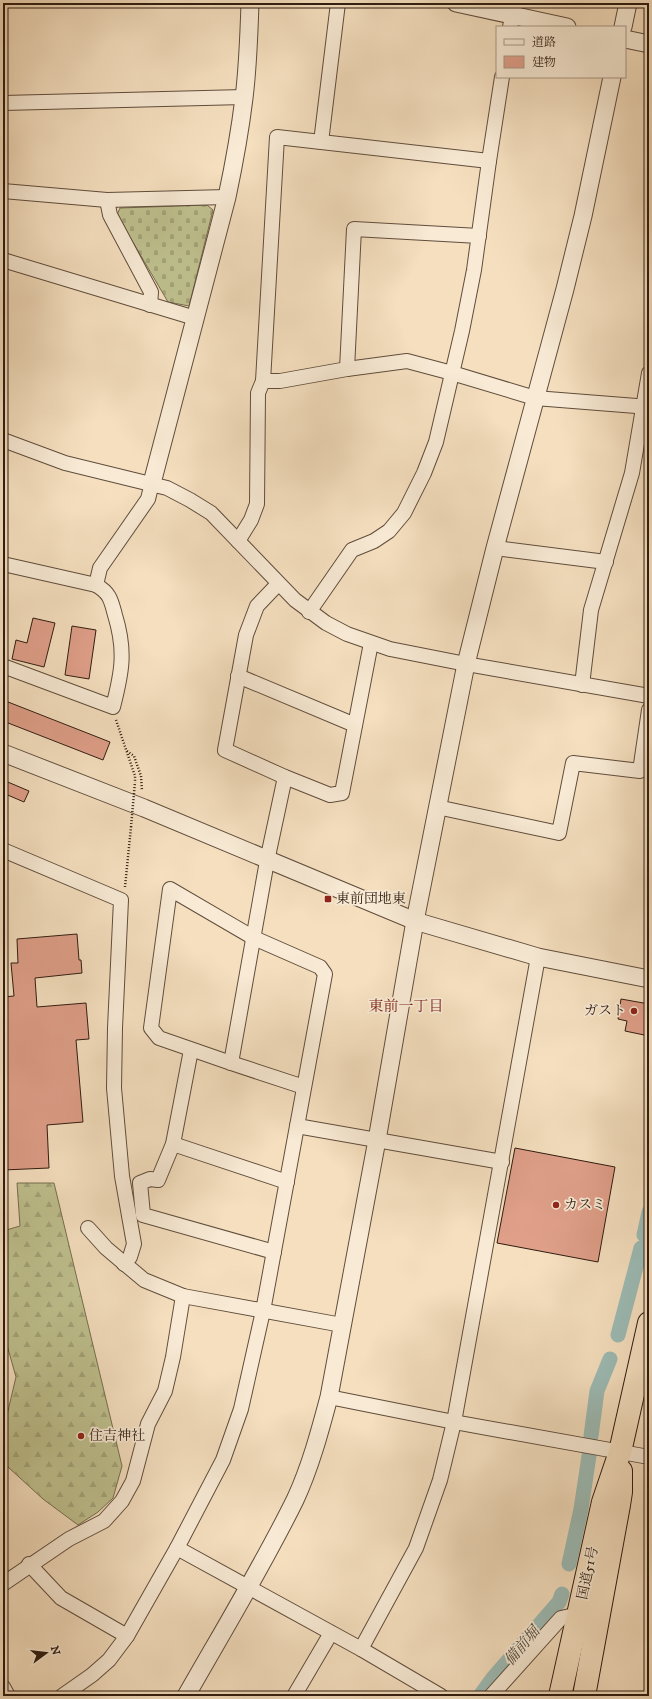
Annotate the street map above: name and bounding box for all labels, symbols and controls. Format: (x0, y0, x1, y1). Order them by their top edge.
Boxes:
legend (496, 26, 626, 78)
text: 道路 (532, 35, 556, 50)
text: 建物 (532, 55, 556, 70)
place label: 東前団地東 (336, 890, 406, 908)
marker: 東前団地東 (323, 894, 333, 904)
district label: 東前一丁目 (368, 997, 444, 1016)
place label: ガスト (584, 1002, 626, 1020)
marker: ガスト (629, 1006, 639, 1016)
place label: カスミ (564, 1196, 606, 1214)
marker: カスミ (551, 1200, 561, 1210)
place label: 住吉神社 (89, 1427, 145, 1445)
marker: 住吉神社 (76, 1431, 86, 1441)
street label: 国道51号 (574, 1545, 602, 1601)
water label: 備前堀 (500, 1620, 546, 1669)
north arrow (26, 1633, 66, 1673)
text: N (47, 1644, 63, 1657)

